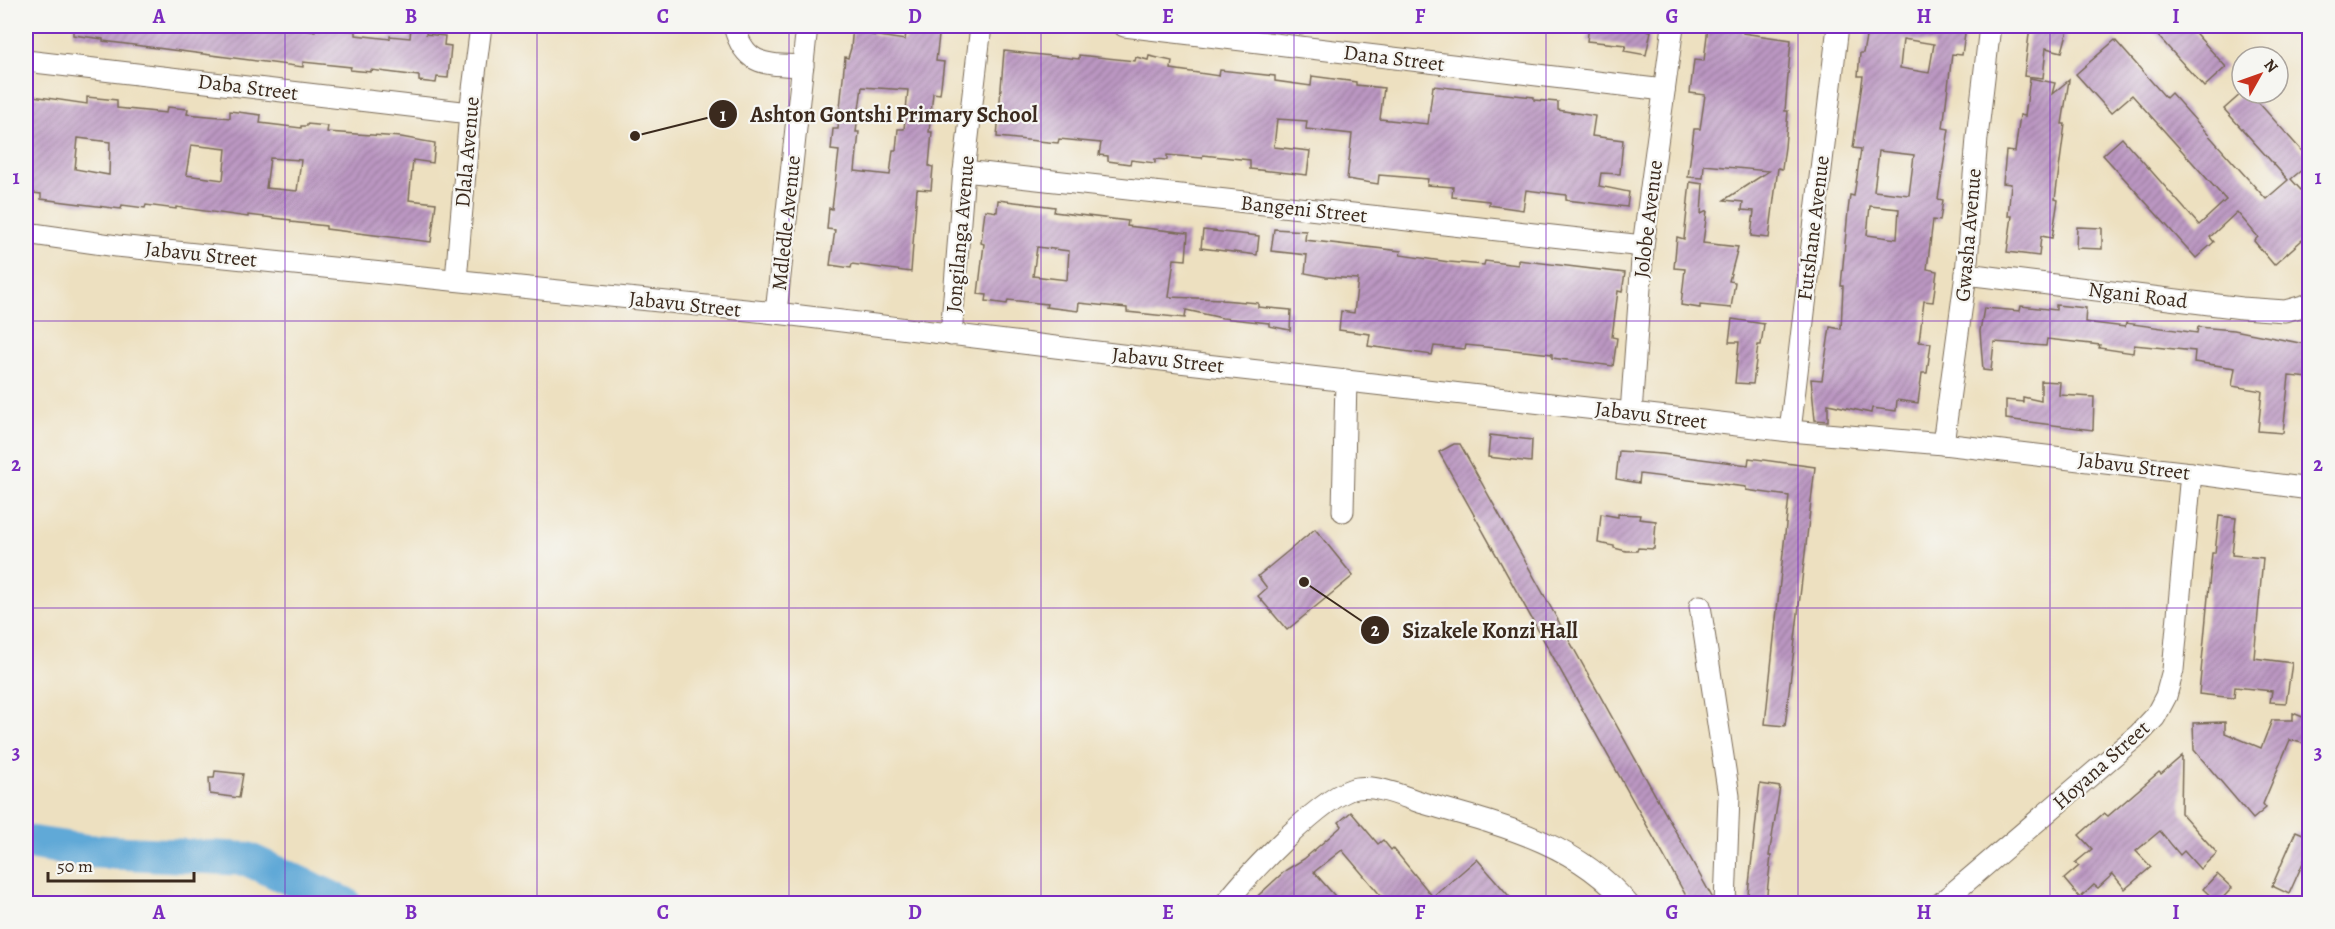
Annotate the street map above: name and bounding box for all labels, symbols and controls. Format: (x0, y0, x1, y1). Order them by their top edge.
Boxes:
text: A (152, 3, 166, 30)
text: B (405, 3, 417, 30)
text: C (657, 3, 669, 30)
text: D (908, 3, 922, 30)
text: E (1162, 3, 1174, 30)
text: F (1415, 3, 1426, 30)
text: G (1665, 3, 1679, 30)
text: H (1917, 3, 1932, 30)
text: I (2172, 3, 2180, 30)
street label: Dana Street (1342, 38, 1446, 78)
north arrow (2230, 45, 2290, 105)
text: N (2259, 54, 2283, 78)
street label: Daba Street (196, 67, 300, 107)
callout: Ashton Gontshi Primary School (708, 94, 1050, 134)
street label: Dlala Avenue (448, 95, 486, 209)
text: Ashton Gontshi Primary School (749, 100, 1038, 130)
text: 1 (720, 103, 727, 127)
street label: Mdledle Avenue (765, 154, 807, 292)
street label: Jongilanga Avenue (939, 154, 981, 314)
street label: Futshane Avenue (1790, 154, 1836, 302)
street label: Jolobe Avenue (1627, 158, 1669, 280)
text: 1 (12, 164, 20, 191)
text: 1 (2314, 164, 2322, 191)
street label: Gwasha Avenue (1948, 167, 1988, 303)
street label: Bangeni Street (1239, 188, 1369, 230)
street label: Jabavu Street (144, 234, 259, 274)
street label: Ngani Road (2087, 275, 2190, 315)
street label: Jabavu Street (628, 284, 743, 324)
street label: Jabavu Street (1111, 340, 1226, 380)
street label: Jabavu Street (1593, 394, 1709, 436)
street label: Jabavu Street (2076, 445, 2192, 487)
text: 2 (11, 451, 21, 478)
text: 2 (2313, 451, 2323, 478)
callout: Sizakele Konzi Hall (1360, 610, 1590, 650)
text: Sizakele Konzi Hall (1402, 616, 1578, 646)
text: 2 (1371, 618, 1380, 642)
street label: Hoyana Street (2047, 714, 2156, 816)
text: 3 (12, 739, 20, 766)
text: 3 (2314, 739, 2322, 766)
scale bar (48, 845, 194, 883)
text: 50 m (57, 854, 93, 878)
text: A (152, 899, 166, 926)
text: B (405, 899, 417, 926)
text: C (657, 899, 669, 926)
text: D (908, 899, 922, 926)
text: E (1162, 899, 1174, 926)
text: F (1415, 899, 1426, 926)
text: G (1665, 899, 1679, 926)
text: H (1917, 899, 1932, 926)
text: I (2172, 899, 2180, 926)

